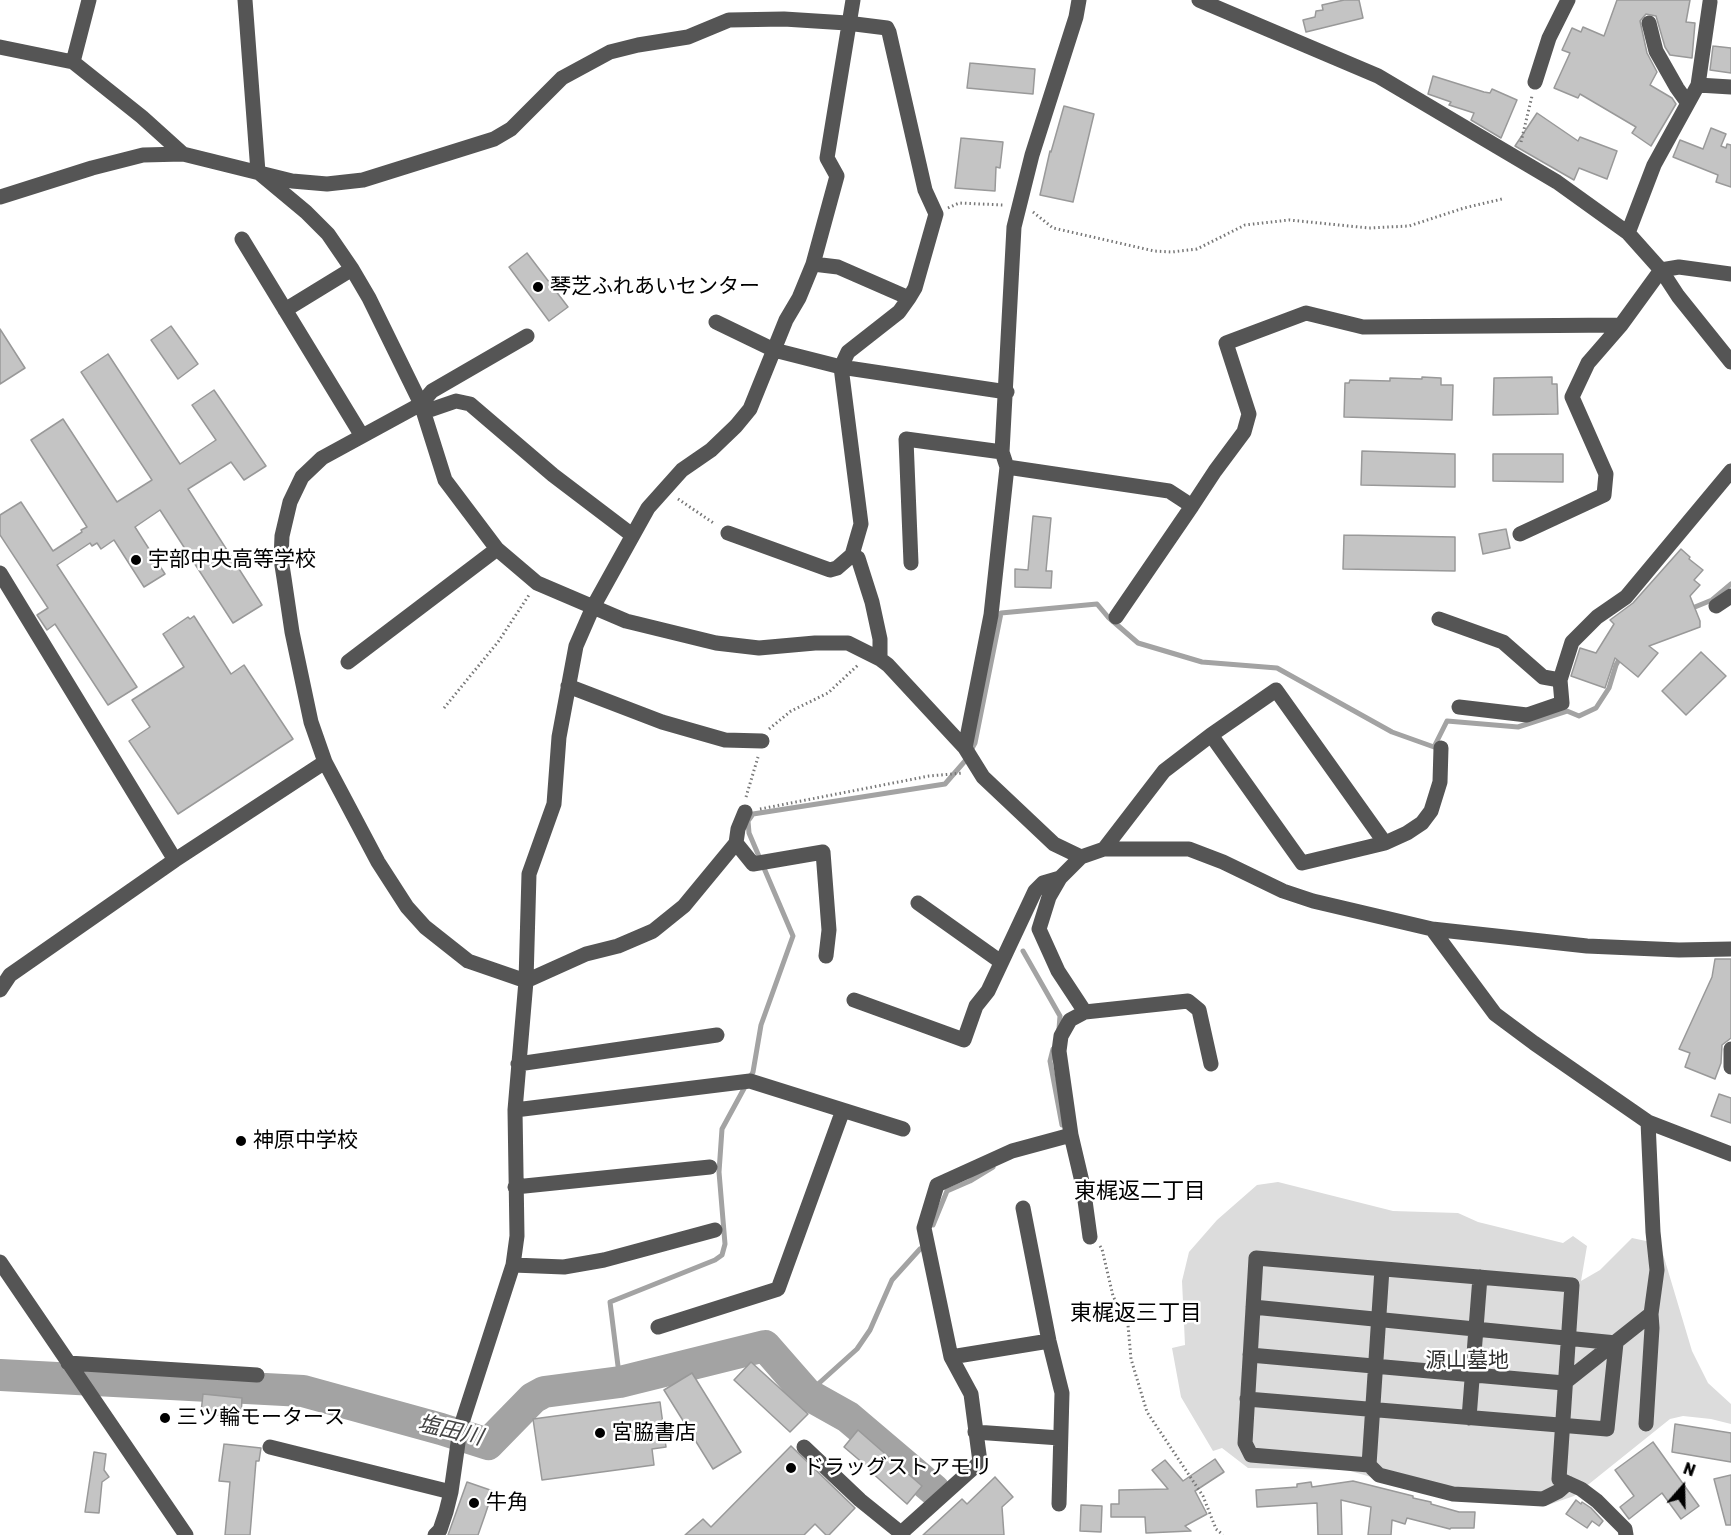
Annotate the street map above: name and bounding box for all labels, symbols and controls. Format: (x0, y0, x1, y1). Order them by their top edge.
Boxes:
place label: 琴芝ふれあいセンター (550, 274, 760, 300)
marker: 琴芝ふれあいセンター (531, 280, 545, 294)
place label: 宇部中央高等学校 (148, 547, 316, 573)
marker: 宇部中央高等学校 (129, 553, 143, 567)
place label: 神原中学校 (253, 1128, 358, 1154)
marker: 神原中学校 (234, 1134, 248, 1148)
district label: 東梶返二丁目 (1074, 1179, 1206, 1205)
district label: 東梶返三丁目 (1070, 1301, 1202, 1327)
park label: 源山墓地 (1425, 1348, 1509, 1374)
place label: 三ツ輪モータース (177, 1405, 345, 1431)
marker: 三ツ輪モータース (158, 1411, 172, 1425)
water label: 塩田川 (415, 1411, 485, 1451)
place label: 宮脇書店 (612, 1420, 696, 1446)
marker: 宮脇書店 (593, 1426, 607, 1440)
place label: ドラッグストアモリ (803, 1455, 992, 1481)
north arrow (1653, 1457, 1713, 1517)
text: N (1681, 1459, 1698, 1481)
marker: ドラッグストアモリ (784, 1461, 798, 1475)
place label: 牛角 (486, 1490, 528, 1516)
marker: 牛角 (467, 1496, 481, 1510)

